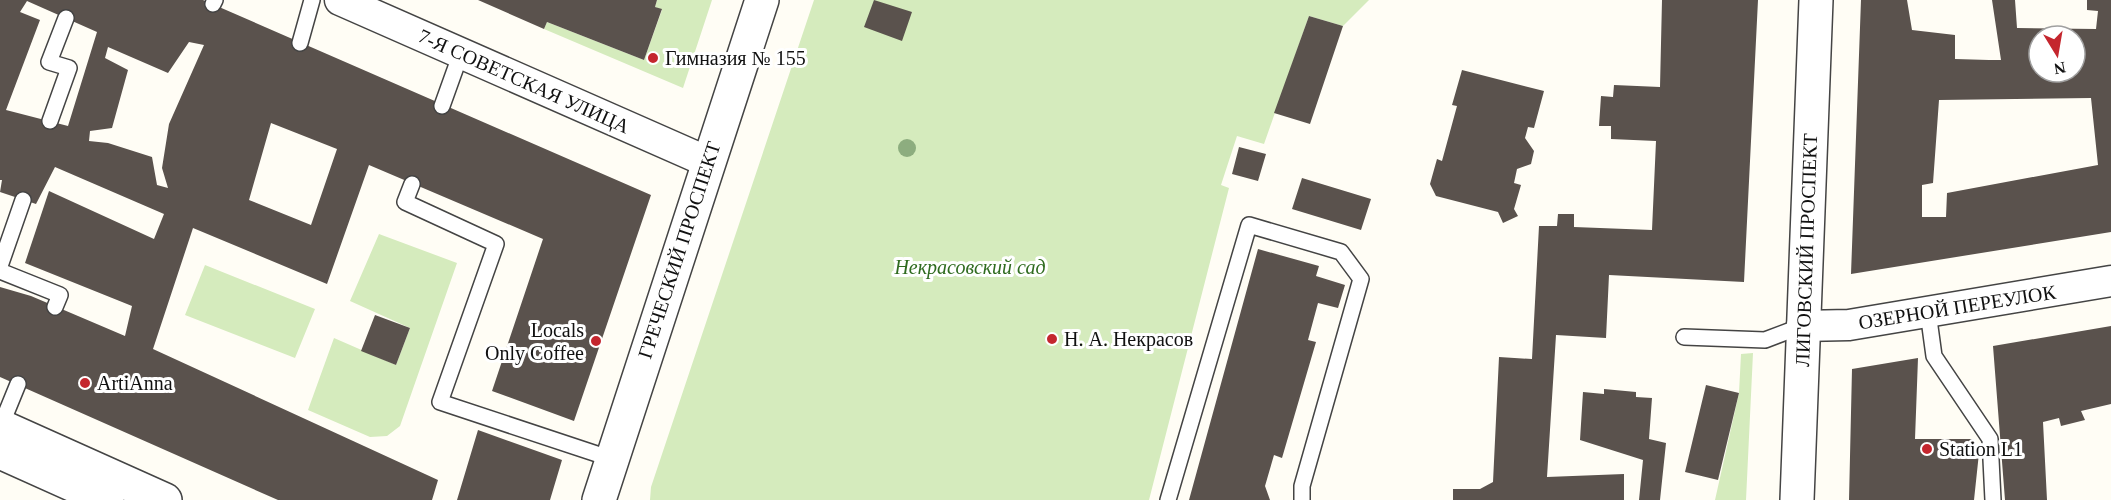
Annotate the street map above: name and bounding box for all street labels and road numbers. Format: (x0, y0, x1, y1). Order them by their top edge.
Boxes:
street label: 7-Я СОВЕТСКАЯ УЛИЦА (415, 24, 633, 139)
street label: ЛИГОВСКИЙ ПРОСПЕКТ (1791, 133, 1821, 367)
street label: ГРЕЧЕСКИЙ ПРОСПЕКТ (634, 139, 724, 361)
street label: ОЗЕРНОЙ ПЕРЕУЛОК (1857, 280, 2058, 333)

